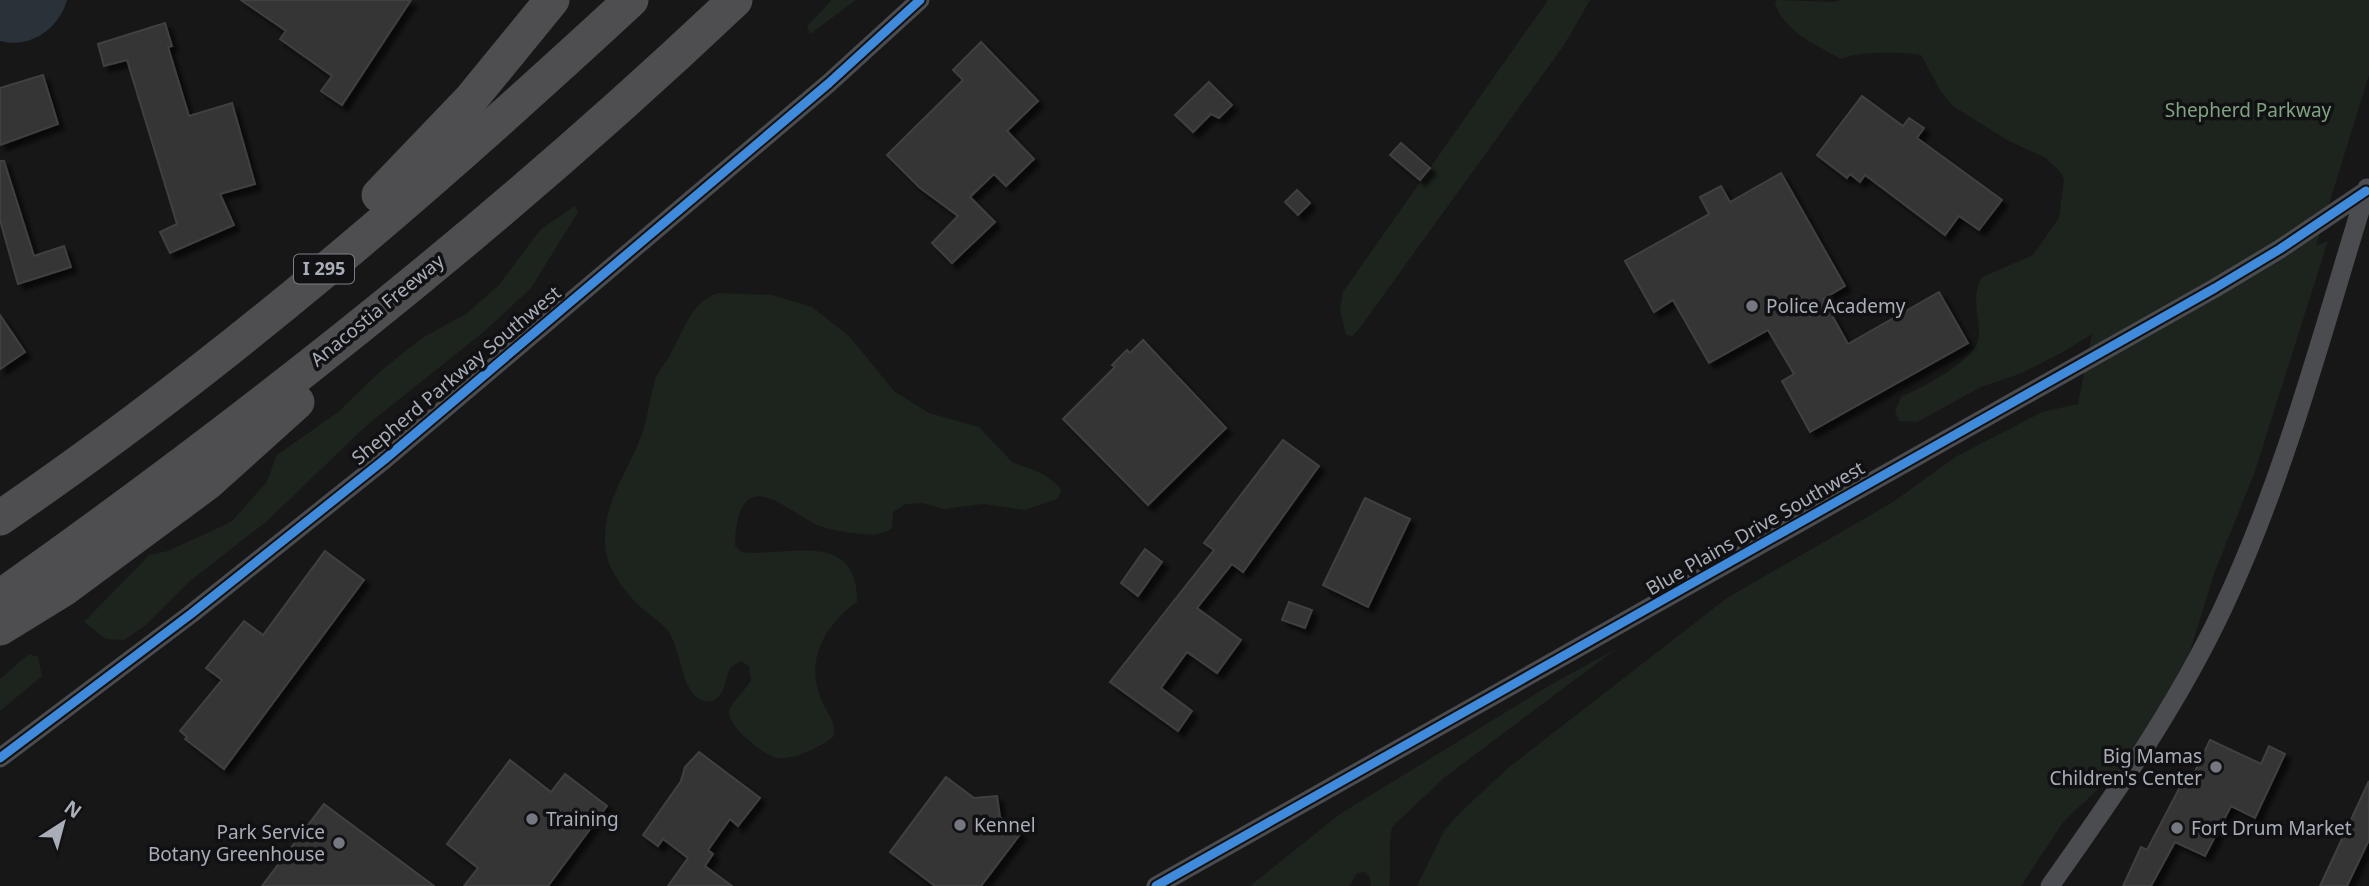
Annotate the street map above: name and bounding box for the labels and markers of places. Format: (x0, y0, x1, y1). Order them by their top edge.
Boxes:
place label: Police Academy (1766, 293, 1906, 319)
marker: Police Academy (1744, 298, 1760, 314)
place label: Big Mamas Children's Center (2049, 743, 2202, 791)
marker: Big Mamas Children's Center (2208, 759, 2224, 775)
place label: Training (546, 806, 619, 832)
marker: Training (524, 811, 540, 827)
place label: Kennel (974, 812, 1036, 838)
place label: Fort Drum Market (2191, 815, 2352, 841)
marker: Kennel (952, 817, 968, 833)
place label: Park Service Botany Greenhouse (148, 819, 325, 867)
marker: Fort Drum Market (2169, 820, 2185, 836)
marker: Park Service Botany Greenhouse (331, 835, 347, 851)

